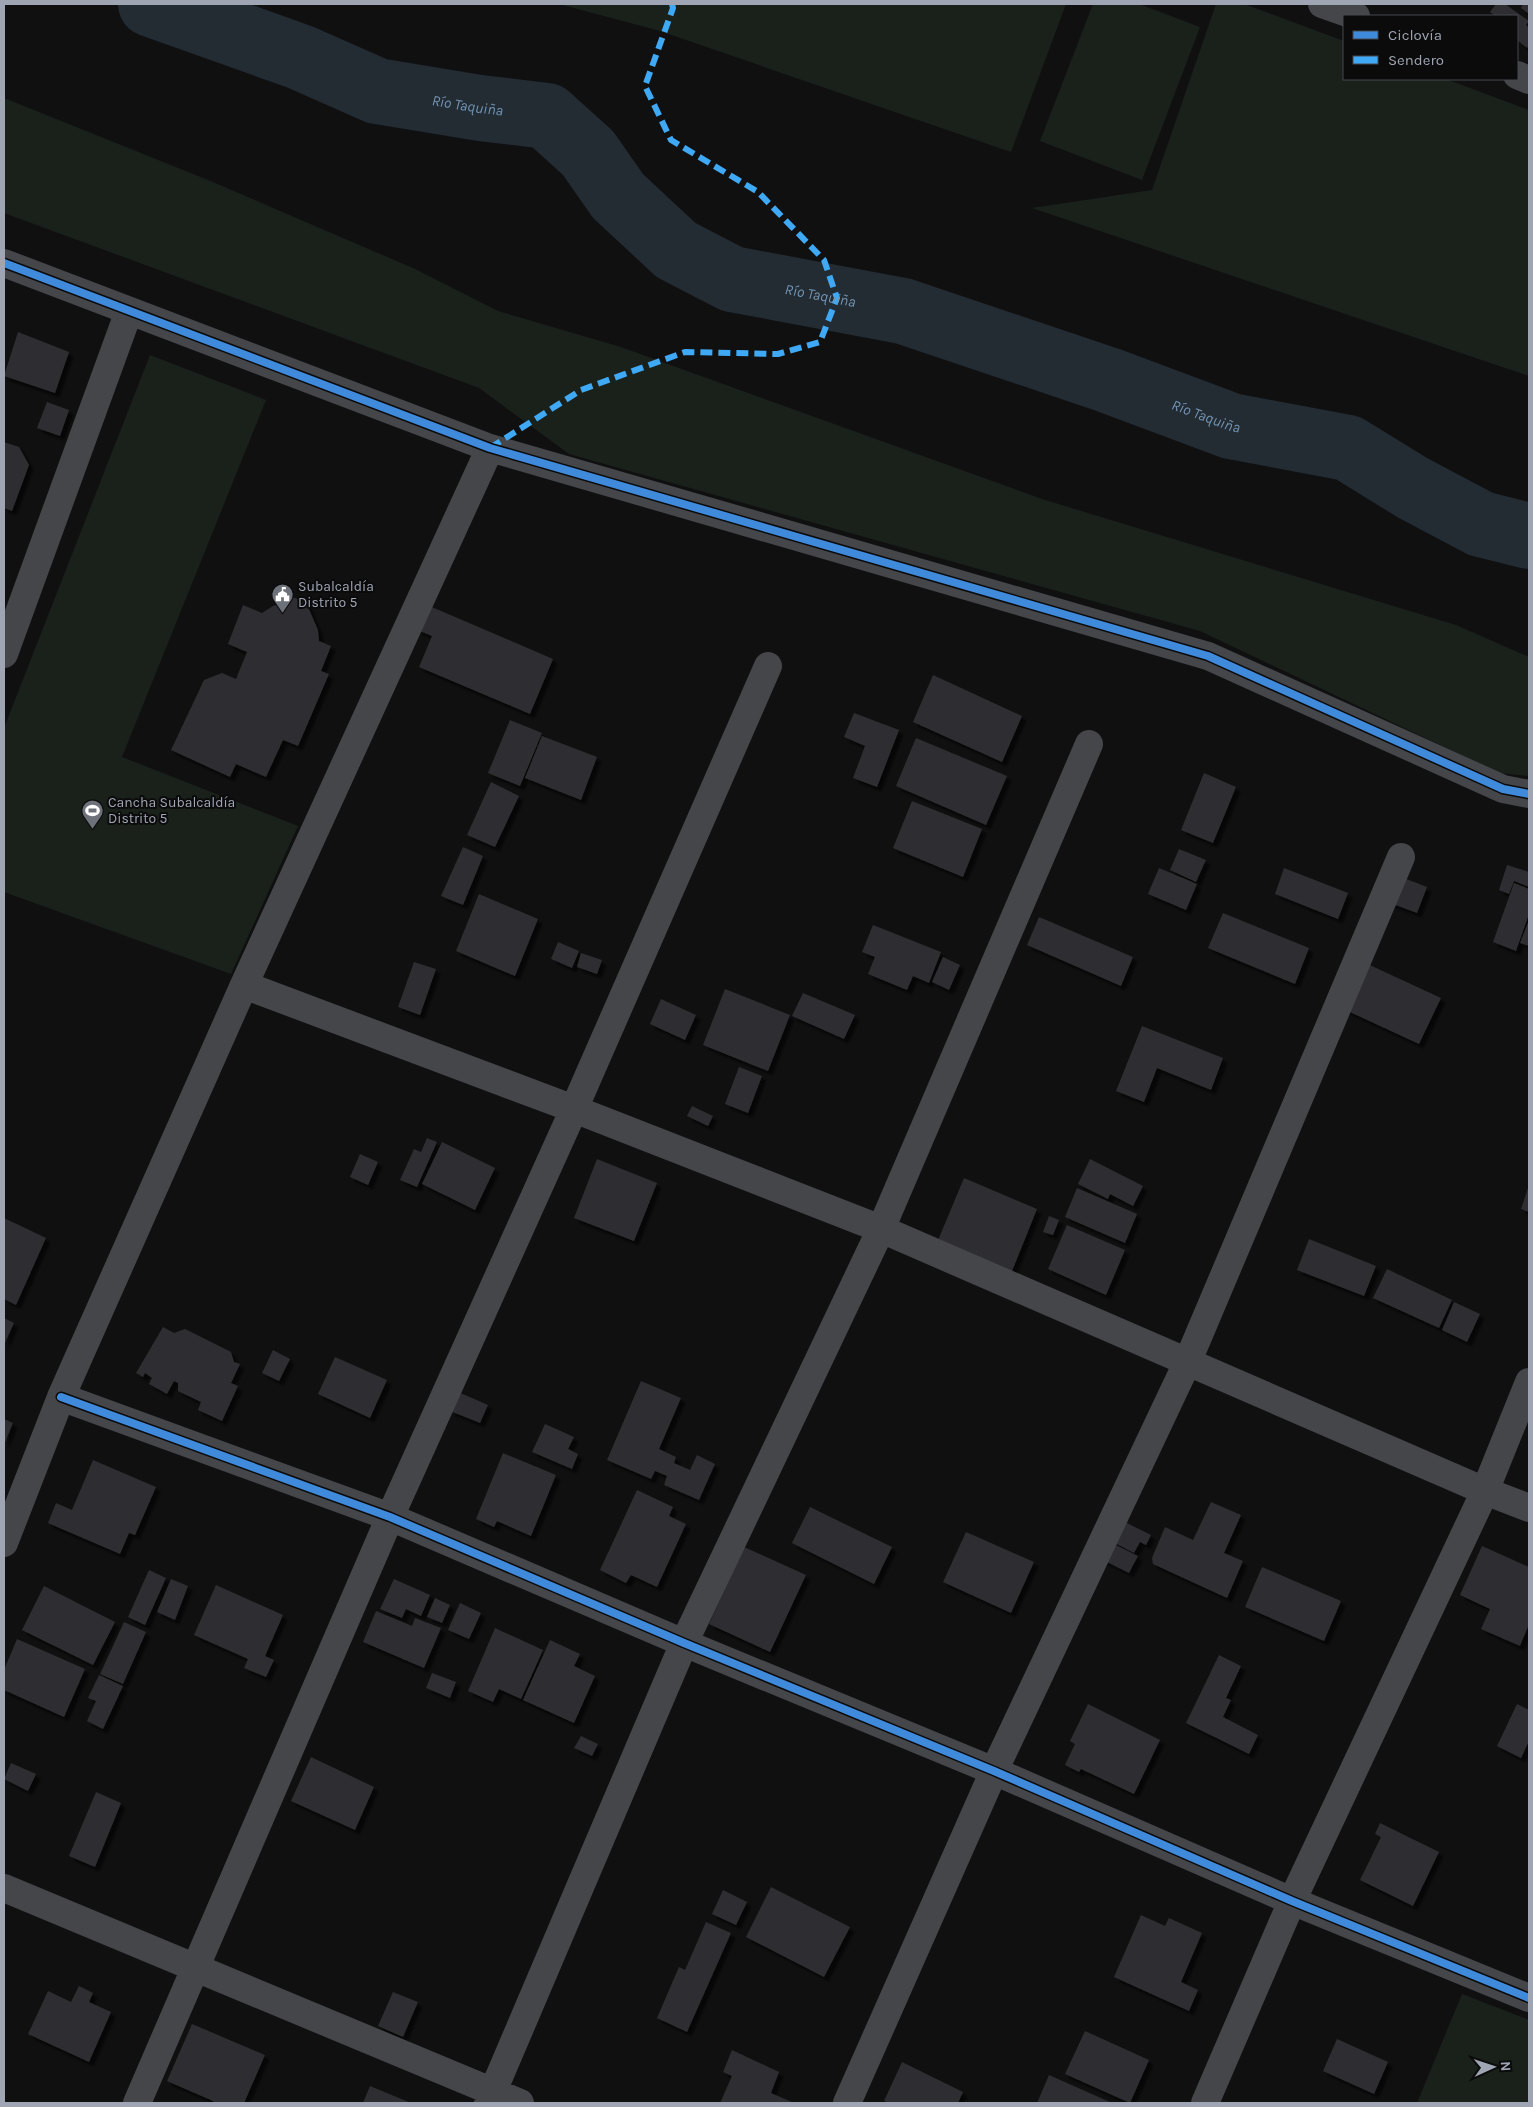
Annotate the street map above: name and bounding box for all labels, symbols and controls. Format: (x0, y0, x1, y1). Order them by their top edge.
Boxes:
legend (1343, 15, 1518, 80)
text: Ciclovía (1388, 26, 1442, 44)
text: Sendero (1388, 51, 1444, 69)
water label: Río Taquiña (431, 91, 504, 120)
water label: Río Taquiña (783, 280, 857, 311)
water label: Río Taquiña (1169, 396, 1242, 437)
place label: Subalcaldía Distrito 5 (298, 578, 374, 611)
public building icon: Subalcaldía Distrito 5 (270, 582, 294, 613)
place label: Cancha Subalcaldía Distrito 5 (108, 794, 235, 827)
sports icon: Cancha Subalcaldía Distrito 5 (80, 798, 104, 829)
north arrow (1468, 2042, 1518, 2092)
text: N (1497, 2061, 1514, 2072)

